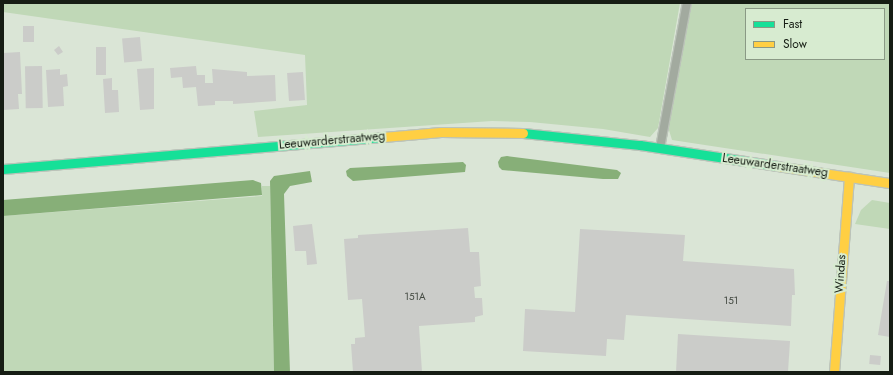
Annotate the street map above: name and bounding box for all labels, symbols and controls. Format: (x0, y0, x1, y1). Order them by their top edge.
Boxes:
legend (745, 8, 885, 60)
text: Fast (783, 15, 802, 33)
text: Slow (783, 35, 807, 53)
street label: Leeuwarderstraatweg (278, 129, 386, 153)
street label: Leeuwarderstraatweg (721, 151, 829, 181)
street label: Windas (832, 254, 850, 294)
house number: 151A (404, 291, 426, 303)
house number: 151 (724, 295, 738, 307)

